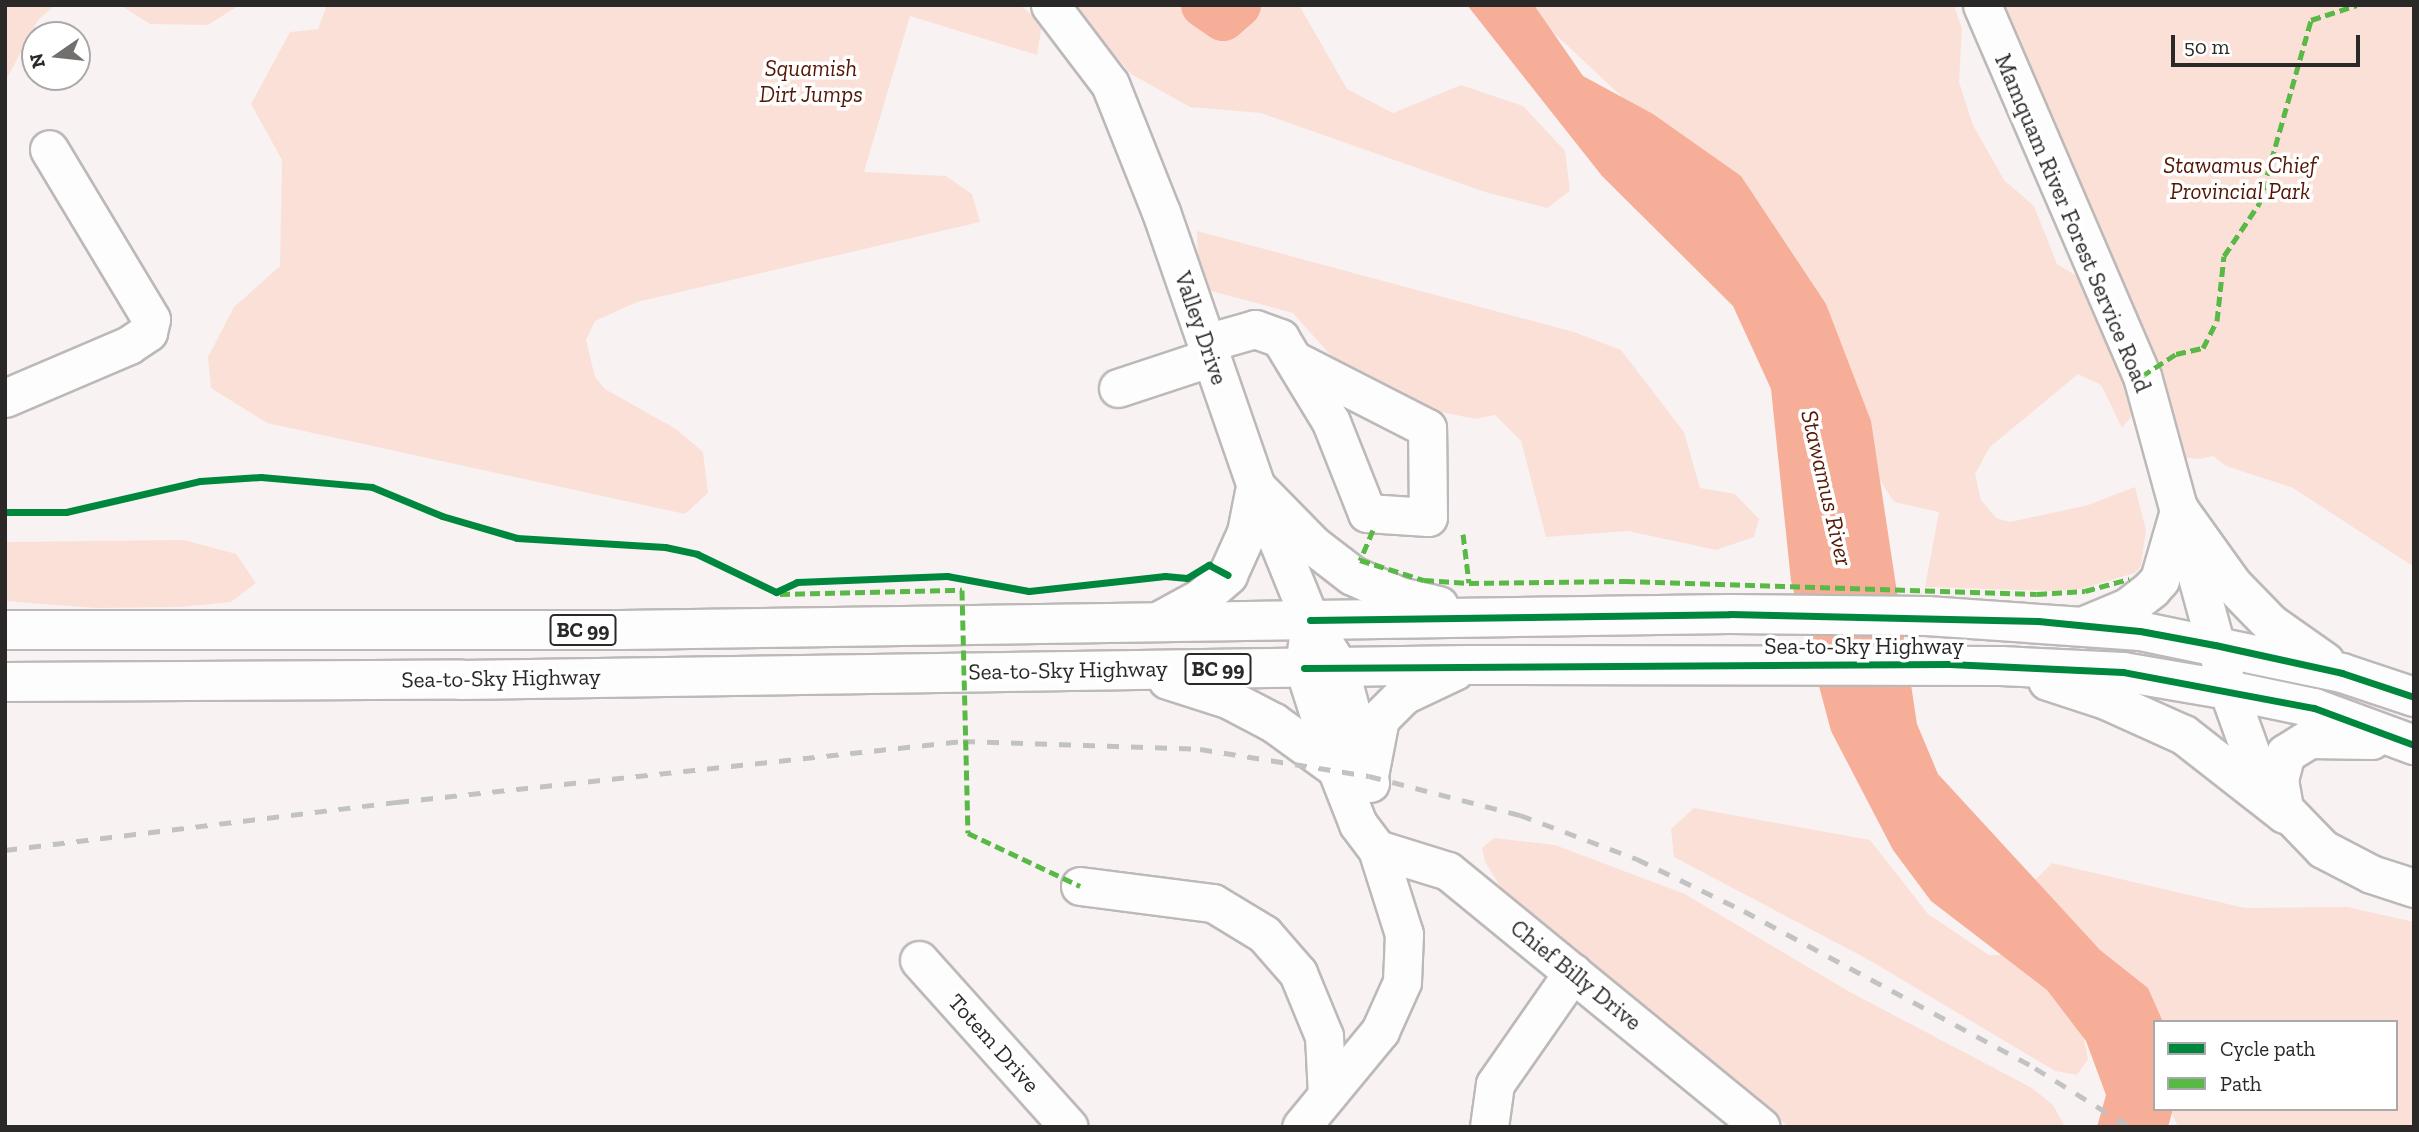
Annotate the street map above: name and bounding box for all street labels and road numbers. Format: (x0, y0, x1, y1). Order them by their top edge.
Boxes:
street label: Mamquam River Forest Service Road (1989, 50, 2157, 396)
street label: Valley Drive (1169, 268, 1233, 388)
road number: BC 99 (548, 612, 618, 648)
street label: Sea-to-Sky Highway (1764, 632, 1964, 660)
road number: BC 99 (1183, 652, 1253, 686)
street label: Sea-to-Sky Highway (968, 654, 1168, 686)
street label: Sea-to-Sky Highway (401, 662, 601, 694)
street label: Chief Billy Drive (1505, 914, 1647, 1036)
street label: Totem Drive (943, 988, 1045, 1098)

